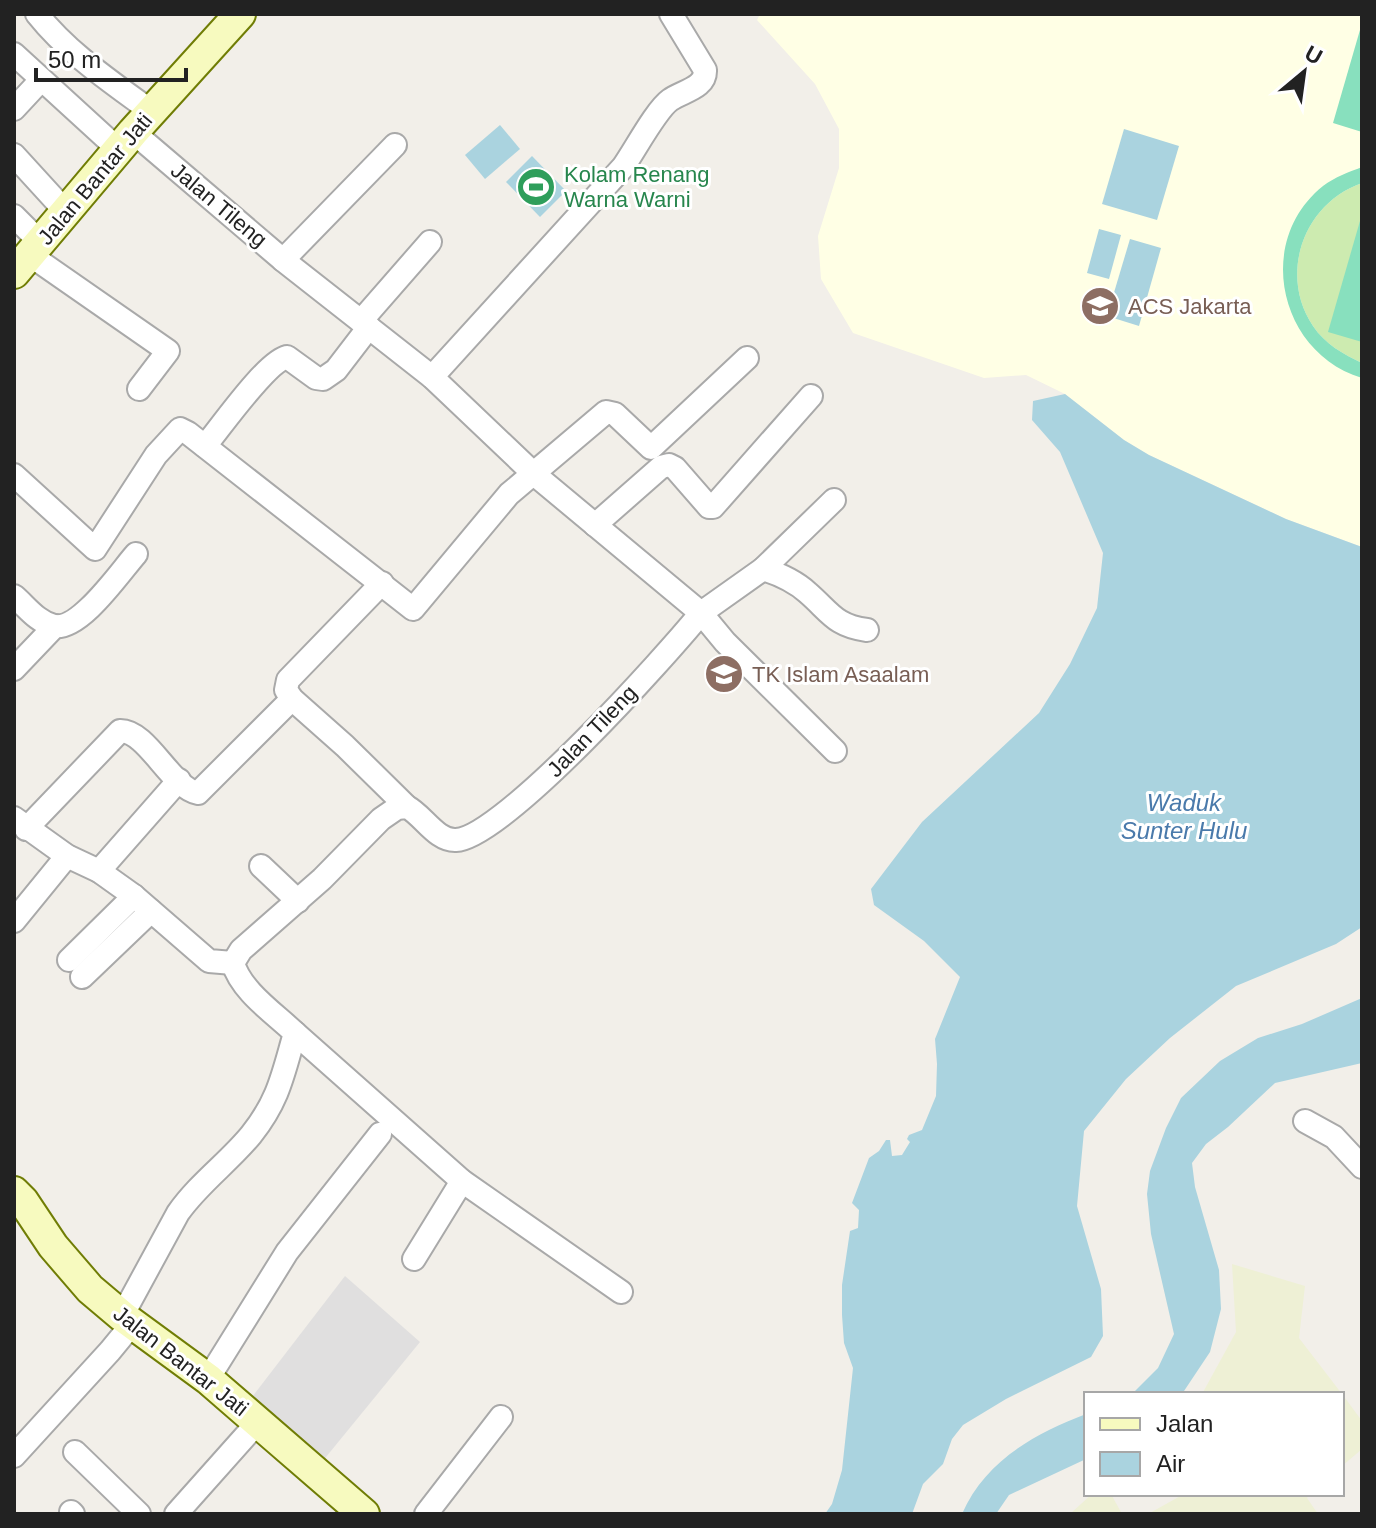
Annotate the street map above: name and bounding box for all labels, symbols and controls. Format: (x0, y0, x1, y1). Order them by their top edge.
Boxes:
scale bar (36, 32, 186, 82)
north arrow (1264, 32, 1344, 112)
text: U (1300, 40, 1326, 70)
text: 50 m (48, 46, 101, 73)
street label: Jalan Bantar Jati (33, 108, 157, 250)
street label: Jalan Tileng (166, 158, 272, 252)
place label: Kolam Renang Warna Warni (564, 162, 710, 212)
sports icon: Kolam Renang Warna Warni (515, 166, 557, 208)
school or university icon: ACS Jakarta (1079, 285, 1121, 327)
place label: ACS Jakarta (1128, 294, 1252, 319)
school or university icon: TK Islam Asaalam (703, 653, 745, 695)
place label: TK Islam Asaalam (752, 662, 929, 687)
street label: Jalan Tileng (542, 680, 642, 782)
water label: Waduk Sunter Hulu (1121, 789, 1247, 844)
street label: Jalan Bantar Jati (109, 1301, 253, 1421)
legend (1084, 1392, 1344, 1496)
text: Jalan (1156, 1410, 1213, 1437)
text: Air (1156, 1450, 1185, 1477)

